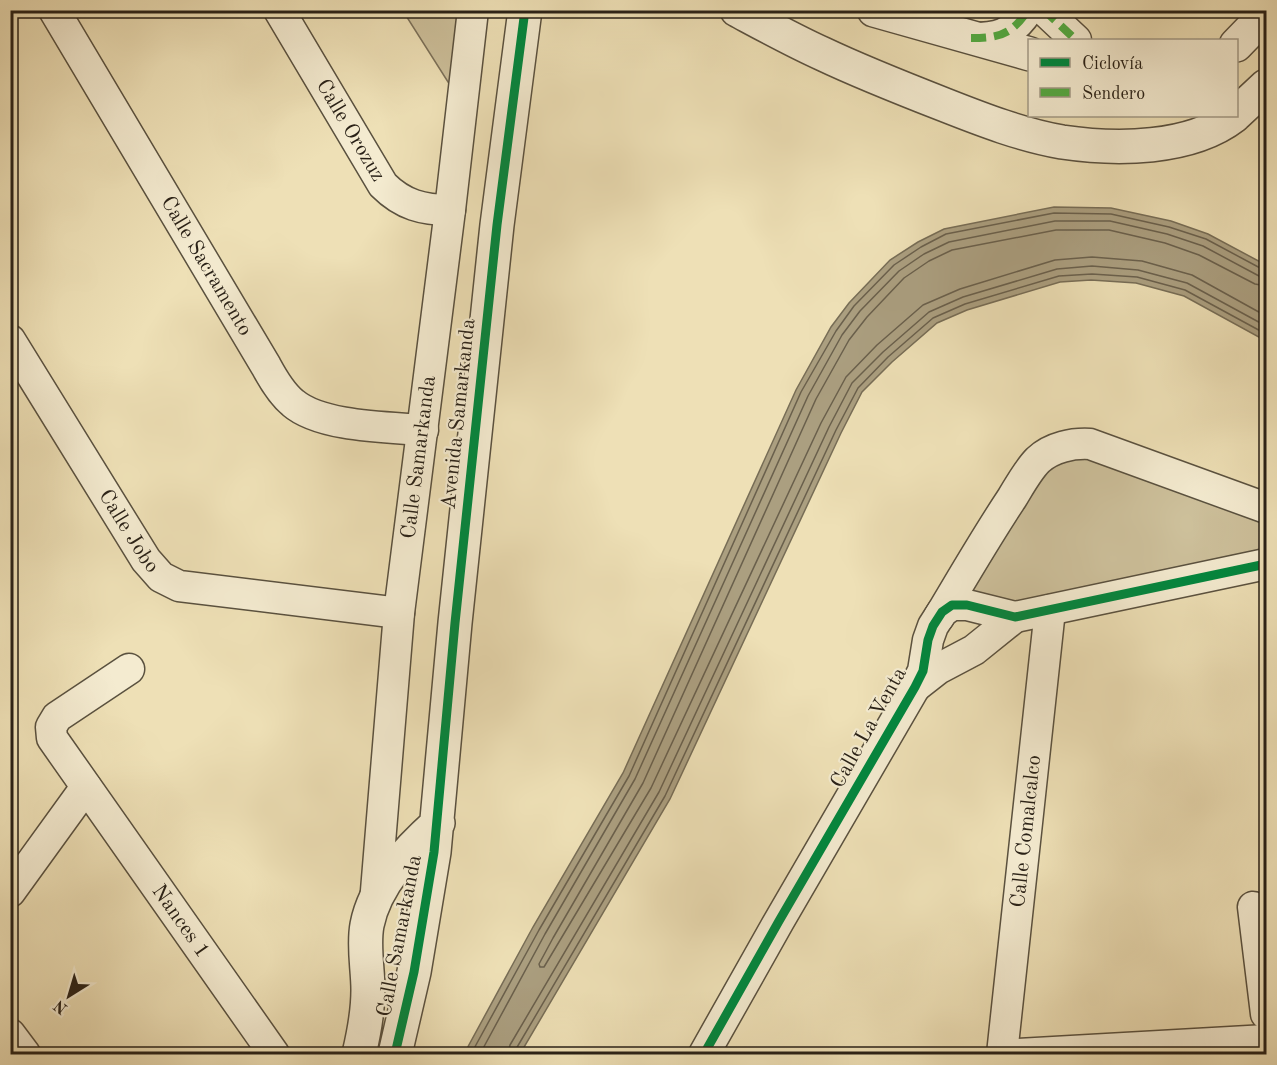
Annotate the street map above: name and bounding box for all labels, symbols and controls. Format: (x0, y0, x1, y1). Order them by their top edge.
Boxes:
legend (1028, 39, 1238, 117)
text: Ciclovía (1082, 55, 1143, 73)
street label: Calle Orozuz (312, 76, 389, 185)
text: Sendero (1082, 85, 1145, 103)
street label: Calle Sacramento (157, 193, 256, 339)
street label: Avenida Samarkanda (439, 318, 479, 510)
street label: Calle Samarkanda (398, 374, 439, 540)
street label: Calle Jobo (95, 486, 163, 577)
street label: Calle La Venta (827, 664, 911, 792)
street label: Calle Comalcalco (1007, 754, 1045, 909)
street label: Calle Samarkanda (374, 853, 426, 1019)
street label: Nances 1 (148, 881, 213, 961)
north arrow (39, 966, 99, 1026)
text: N (51, 996, 71, 1016)

